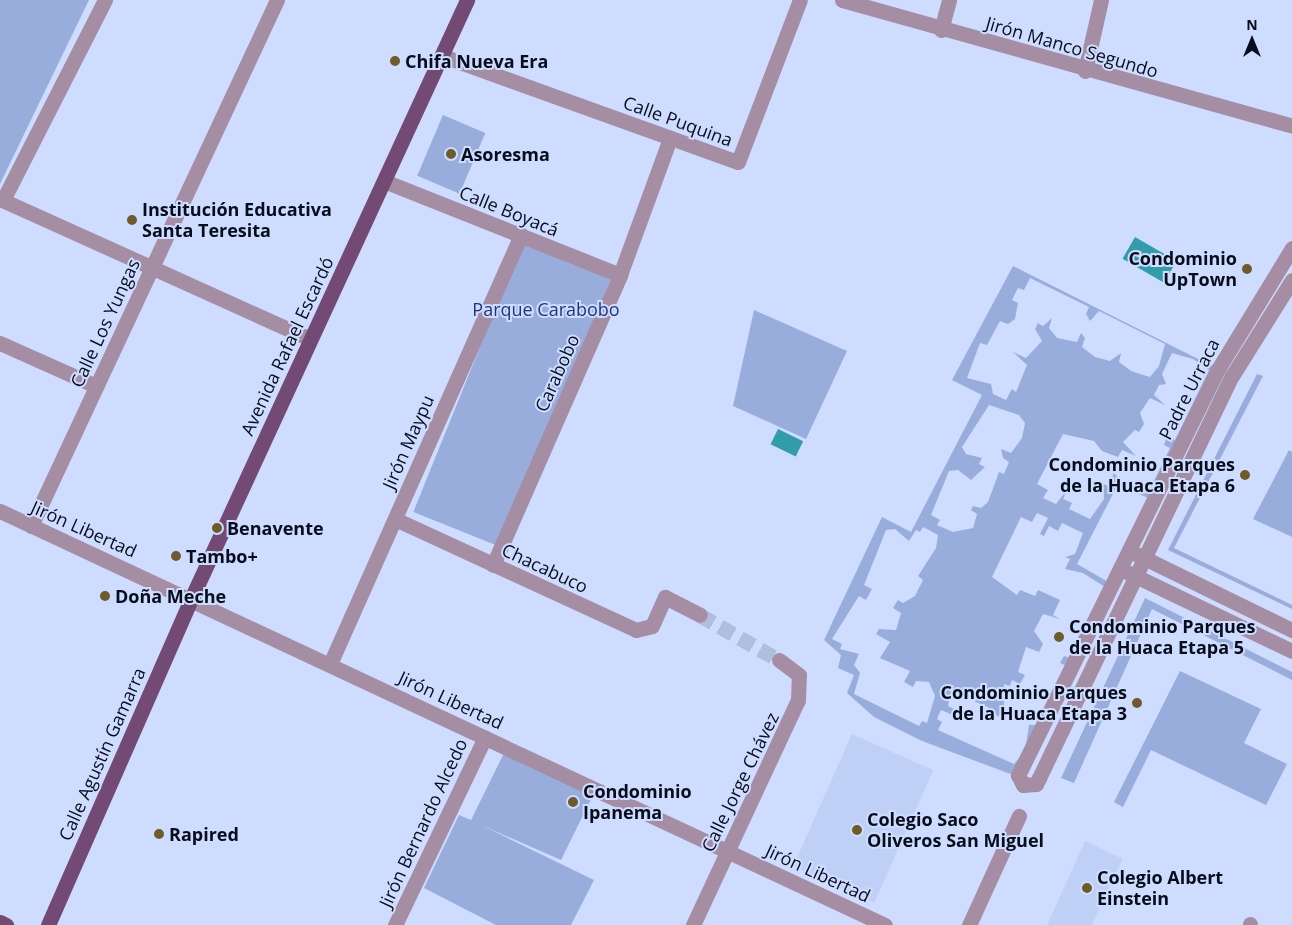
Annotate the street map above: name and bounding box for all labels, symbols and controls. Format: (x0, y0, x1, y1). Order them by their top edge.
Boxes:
street label: Jirón Manco Segundo (983, 12, 1161, 82)
north arrow (1227, 15, 1277, 65)
text: N (1246, 15, 1258, 34)
place label: Chifa Nueva Era (405, 50, 548, 72)
marker: Chifa Nueva Era (389, 55, 401, 67)
street label: Calle Puquina (620, 91, 736, 151)
place label: Asoresma (461, 143, 550, 165)
marker: Asoresma (445, 148, 457, 160)
street label: Calle Boyacá (456, 181, 562, 241)
place label: Institución Educativa Santa Teresita (142, 199, 332, 242)
marker: Institución Educativa Santa Teresita (126, 214, 138, 226)
place label: Condominio UpTown (1128, 248, 1237, 290)
street label: Avenida Rafael Escardó (236, 253, 338, 439)
street label: Calle Los Yungas (66, 255, 144, 391)
marker: Condominio UpTown (1241, 263, 1253, 275)
park label: Parque Carabobo (472, 298, 620, 320)
street label: Carabobo (530, 331, 584, 415)
street label: Padre Urraca (1154, 335, 1224, 443)
street label: Jirón Maypu (378, 392, 438, 492)
place label: Condominio Parques de la Huaca Etapa 6 (1049, 454, 1235, 496)
marker: Condominio Parques de la Huaca Etapa 6 (1239, 469, 1251, 481)
street label: Jirón Libertad (28, 496, 140, 562)
place label: Benavente (227, 517, 324, 539)
marker: Benavente (211, 522, 223, 534)
street label: Chacabuco (499, 539, 591, 597)
place label: Tambo+ (186, 545, 258, 567)
marker: Tambo+ (170, 550, 182, 562)
place label: Doña Meche (115, 585, 226, 607)
marker: Doña Meche (99, 590, 111, 602)
place label: Condominio Parques de la Huaca Etapa 5 (1069, 616, 1255, 659)
marker: Condominio Parques de la Huaca Etapa 5 (1053, 631, 1065, 643)
street label: Calle Agustín Gamarra (54, 664, 150, 844)
street label: Jirón Libertad (395, 666, 507, 734)
place label: Condominio Parques de la Huaca Etapa 3 (941, 682, 1127, 724)
marker: Condominio Parques de la Huaca Etapa 3 (1131, 697, 1143, 709)
street label: Calle Jorge Chávez (697, 709, 783, 855)
street label: Jirón Bernardo Alcedo (374, 735, 472, 911)
place label: Condominio Ipanema (583, 781, 692, 824)
marker: Condominio Ipanema (567, 796, 579, 808)
place label: Colegio Saco Oliveros San Miguel (867, 809, 1044, 852)
place label: Rapired (169, 823, 239, 845)
marker: Colegio Saco Oliveros San Miguel (851, 824, 863, 836)
marker: Rapired (153, 828, 165, 840)
street label: Jirón Libertad (762, 839, 874, 907)
place label: Colegio Albert Einstein (1097, 867, 1223, 910)
marker: Colegio Albert Einstein (1081, 882, 1093, 894)

